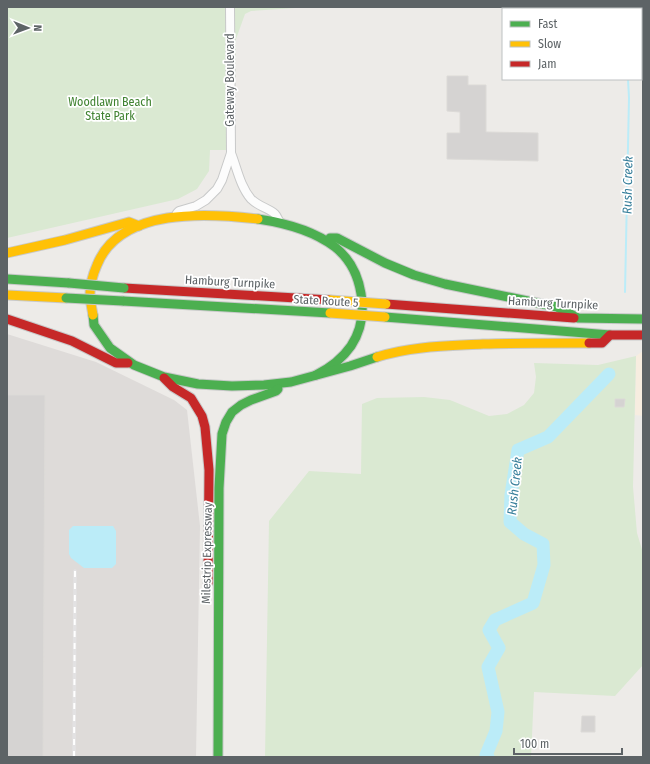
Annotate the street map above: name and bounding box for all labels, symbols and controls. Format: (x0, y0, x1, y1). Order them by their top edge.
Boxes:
north arrow (8, 8, 48, 48)
legend (502, 8, 642, 80)
text: Fast (538, 17, 557, 31)
text: N (31, 25, 44, 32)
street label: Gateway Boulevard (223, 33, 237, 127)
text: Slow (538, 37, 561, 51)
text: Jam (538, 57, 556, 71)
park label: Woodlawn Beach State Park (68, 95, 152, 123)
water label: Rush Creek (619, 155, 636, 214)
street label: Hamburg Turnpike (185, 273, 275, 291)
street label: State Route 5 (293, 292, 359, 310)
street label: Hamburg Turnpike (508, 294, 598, 312)
water label: Rush Creek (504, 456, 525, 516)
street label: Milestrip Expressway (199, 501, 215, 604)
scale bar (514, 730, 622, 756)
text: 100 m (520, 737, 549, 751)

